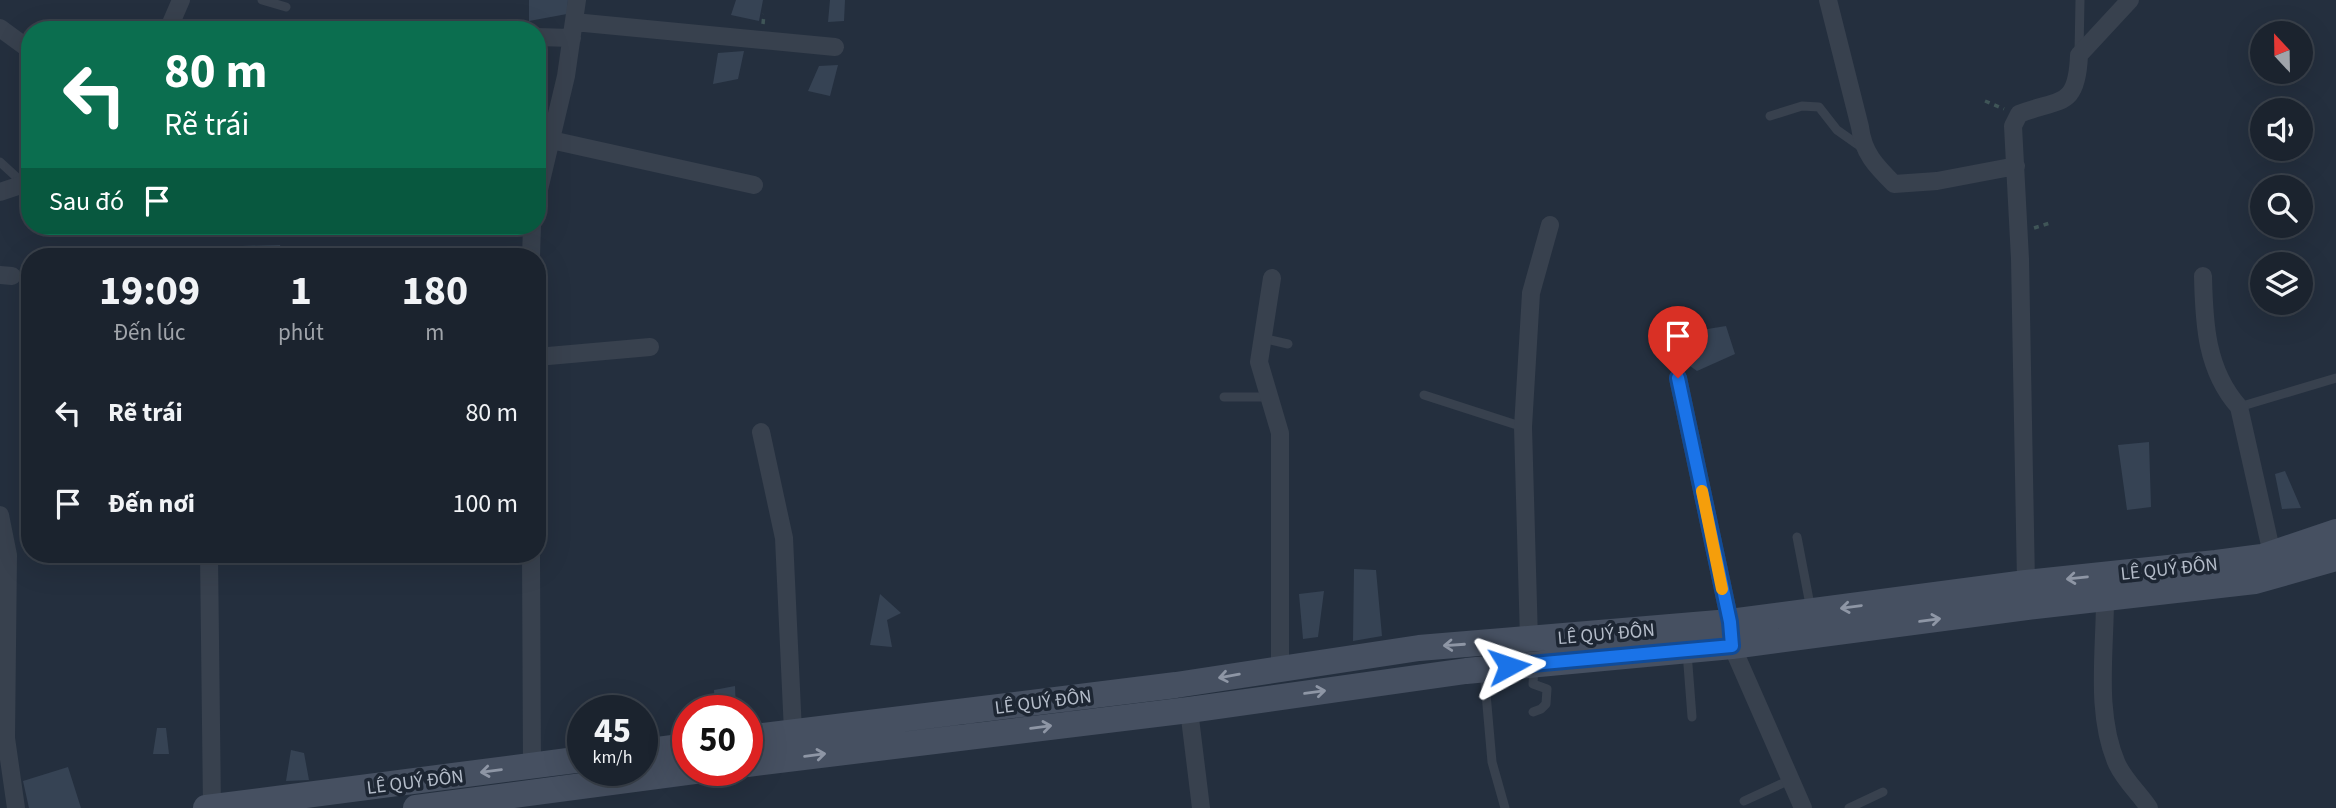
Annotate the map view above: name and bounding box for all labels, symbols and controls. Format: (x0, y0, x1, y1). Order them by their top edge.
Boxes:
north arrow (2250, 21, 2314, 84)
map controls (2250, 21, 2313, 315)
text: 80 m (164, 37, 268, 107)
icon: left (49, 49, 140, 140)
button: sound (2250, 98, 2313, 161)
text: Rẽ trái (164, 102, 249, 148)
button: search (2250, 175, 2313, 238)
icon: arrive (138, 182, 176, 220)
text: Sau đó (49, 183, 124, 220)
button: layers (2250, 252, 2313, 315)
text: 19:09 (99, 261, 200, 321)
text: 1 (290, 261, 312, 321)
text: 180 (402, 261, 468, 321)
pin (1648, 306, 1708, 378)
text: Đến lúc (114, 316, 186, 349)
text: phút (278, 316, 324, 349)
text: m (425, 316, 444, 349)
icon: arrive (1659, 317, 1697, 355)
icon: left (49, 394, 87, 432)
text: Rẽ trái (108, 394, 183, 431)
text: 80 m (465, 394, 518, 431)
icon: arrive (49, 485, 87, 523)
text: Đến nơi (108, 485, 195, 522)
text: 100 m (452, 485, 518, 522)
street label: LÊ QUÝ ĐÔN (2119, 551, 2219, 588)
one-way arrow (2066, 571, 2089, 584)
one-way arrow (1841, 600, 1863, 613)
one-way arrow (1918, 614, 1941, 627)
street label: LÊ QUÝ ĐÔN (1556, 617, 1656, 652)
position arrow (1472, 629, 1546, 703)
one-way arrow (1444, 639, 1466, 652)
one-way arrow (1218, 670, 1241, 683)
street label: LÊ QUÝ ĐÔN (993, 683, 1093, 722)
one-way arrow (1303, 685, 1326, 698)
speed limit sign: 50 (672, 695, 763, 786)
text: 45 (594, 706, 631, 756)
one-way arrow (1029, 720, 1051, 733)
text: km/h (593, 745, 632, 770)
one-way arrow (803, 748, 826, 761)
street label: LÊ QUÝ ĐÔN (365, 763, 465, 802)
one-way arrow (480, 765, 503, 778)

